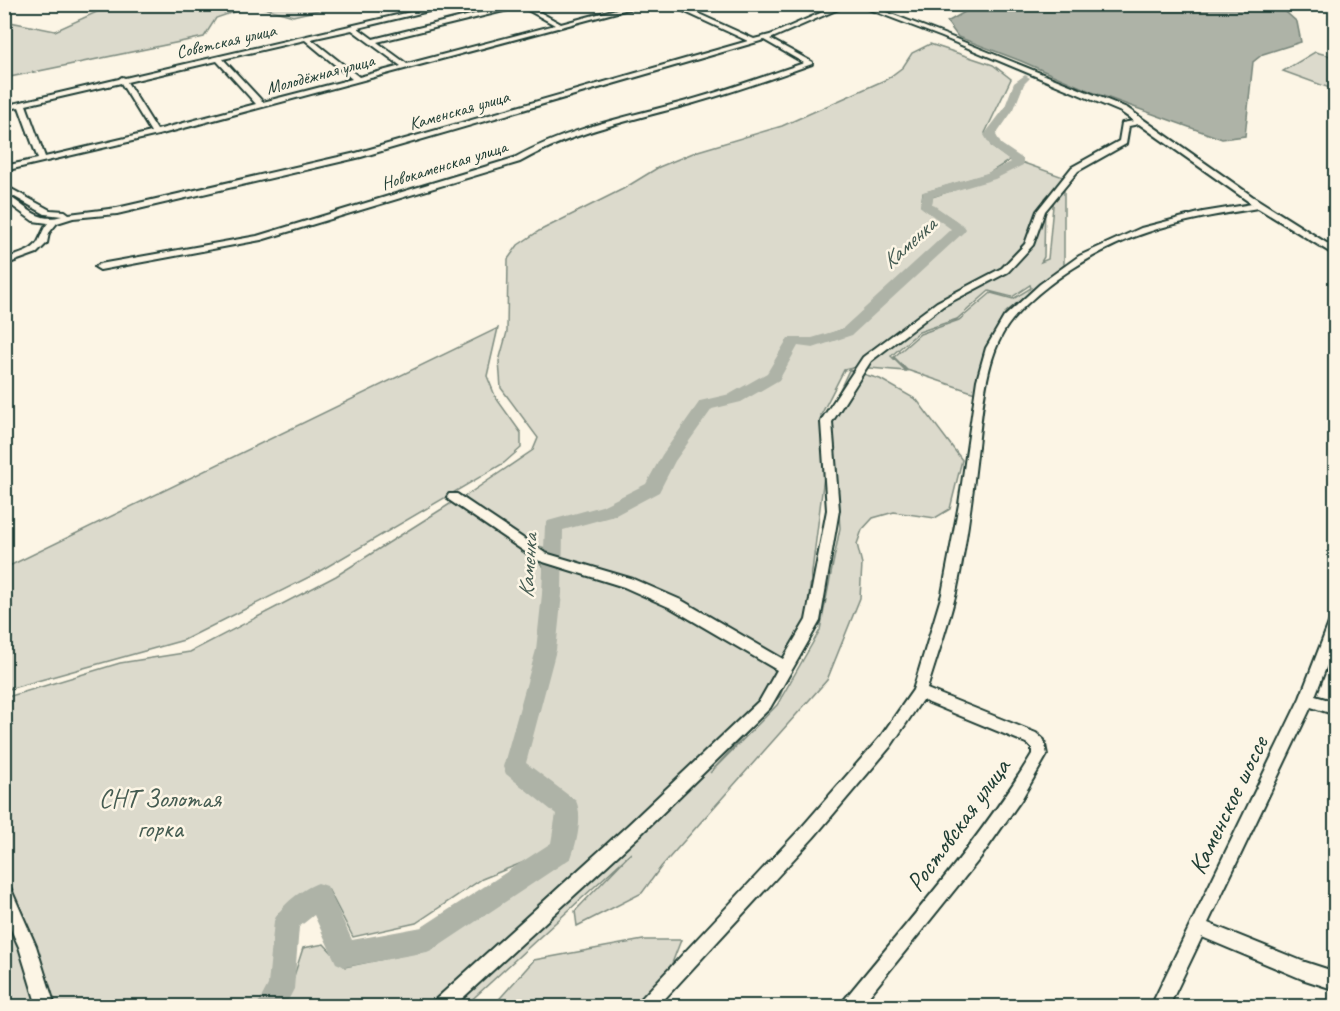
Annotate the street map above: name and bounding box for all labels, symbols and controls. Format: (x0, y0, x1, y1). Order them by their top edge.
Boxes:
street label: Советская улица (174, 19, 279, 63)
street label: Молодёжная улица (264, 49, 378, 99)
street label: Каменская улица (406, 85, 513, 135)
street label: Новокаменская улица (379, 135, 511, 195)
water label: Каменка (876, 209, 944, 275)
water label: Каменка (512, 530, 544, 599)
street label: Каменское шоссе (1180, 729, 1276, 879)
street label: Ростовская улица (899, 751, 1018, 898)
park label: СНТ Золотая горка (99, 782, 223, 845)

